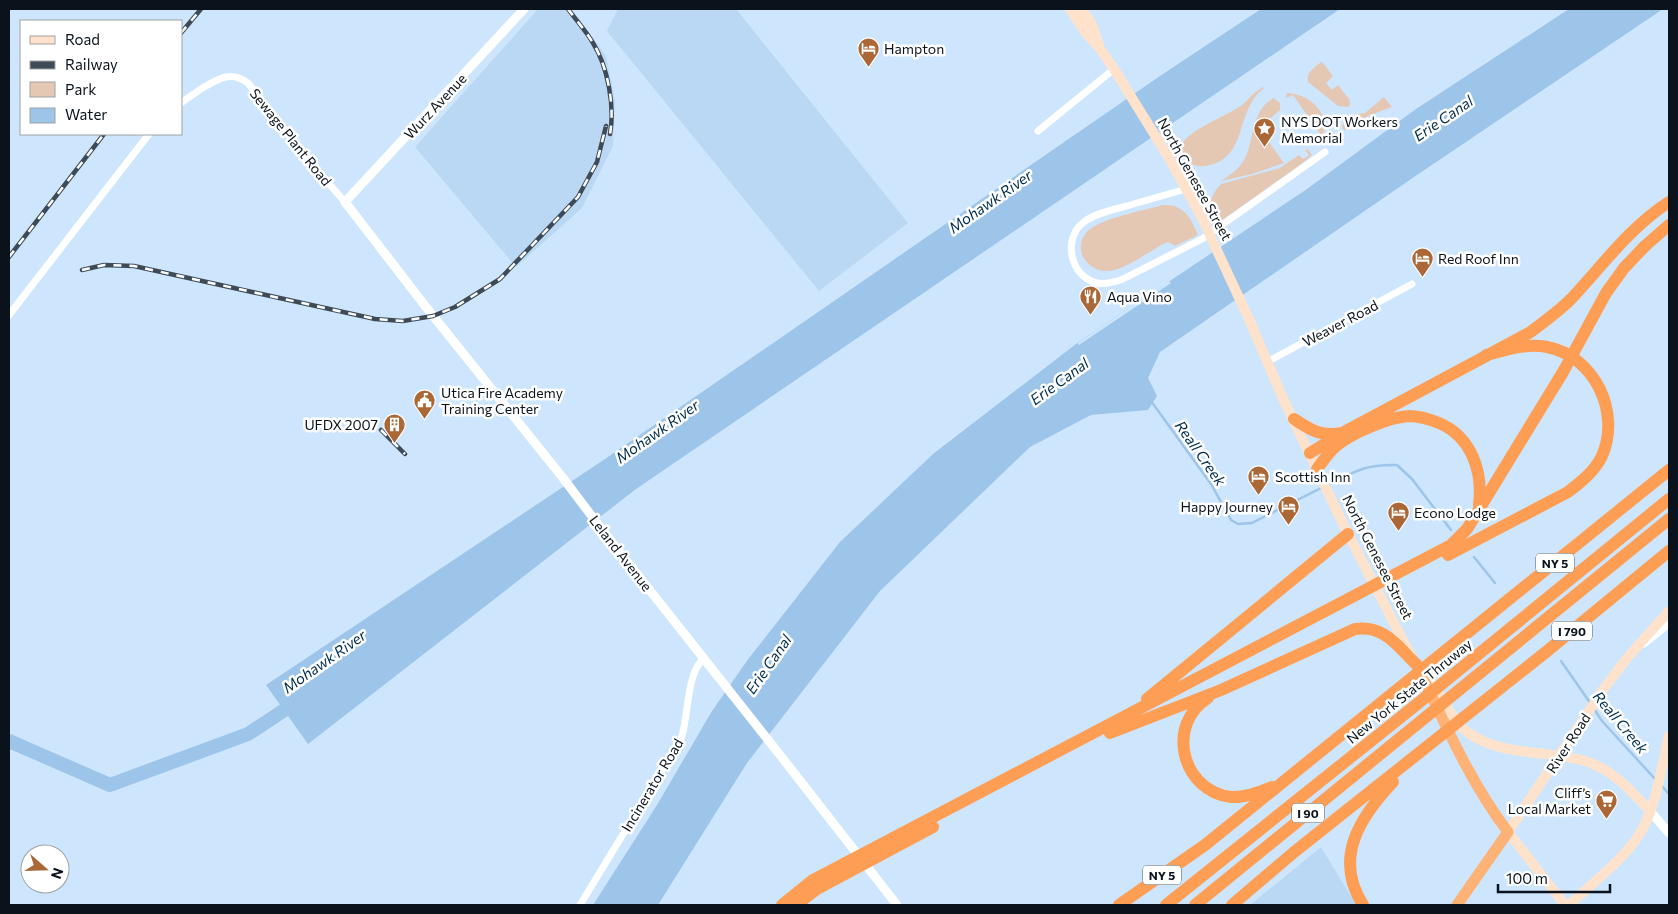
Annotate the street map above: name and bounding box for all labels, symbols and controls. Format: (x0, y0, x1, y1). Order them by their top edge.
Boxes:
legend (20, 20, 182, 135)
text: Road (65, 30, 100, 48)
hotel icon: Hampton (856, 36, 880, 67)
place label: Hampton (884, 40, 944, 57)
text: Railway (65, 55, 118, 73)
street label: Wurz Avenue (400, 70, 470, 142)
text: Park (65, 80, 96, 98)
street label: Sewage Plant Road (247, 85, 335, 189)
water label: Erie Canal (1410, 91, 1477, 144)
text: Water (65, 105, 107, 123)
place label: NYS DOT Workers Memorial (1281, 113, 1398, 146)
street label: North Genesee Street (1154, 115, 1236, 243)
place icon: NYS DOT Workers Memorial (1253, 117, 1277, 148)
water label: Mohawk River (945, 165, 1036, 236)
hotel icon: Red Roof Inn (1410, 246, 1434, 277)
place label: Red Roof Inn (1438, 250, 1519, 267)
restaurant icon: Aqua Vino (1079, 284, 1103, 315)
place label: Aqua Vino (1107, 288, 1172, 305)
street label: Weaver Road (1299, 296, 1381, 350)
water label: Erie Canal (1026, 353, 1093, 408)
place label: Utica Fire Academy Training Center (441, 384, 563, 417)
public building icon: Utica Fire Academy Training Center (413, 388, 437, 419)
water label: Mohawk River (612, 395, 703, 466)
building icon: UFDX 2007 (382, 412, 406, 443)
place label: UFDX 2007 (304, 416, 378, 433)
water label: Reall Creek (1172, 417, 1231, 490)
hotel icon: Scottish Inn (1247, 464, 1271, 495)
place label: Scottish Inn (1275, 468, 1351, 485)
street label: North Genesee Street (1339, 492, 1417, 622)
hotel icon: Happy Journey (1277, 494, 1301, 525)
place label: Happy Journey (1181, 498, 1273, 515)
hotel icon: Econo Lodge (1386, 500, 1410, 531)
place label: Econo Lodge (1414, 504, 1496, 521)
street label: Leland Avenue (586, 512, 656, 594)
road number: NY 5 (1536, 554, 1574, 572)
road number: I 790 (1552, 622, 1592, 640)
water label: Mohawk River (279, 625, 370, 696)
water label: Erie Canal (741, 630, 796, 697)
street label: New York State Thruway (1343, 635, 1475, 747)
water label: Reall Creek (1590, 687, 1653, 757)
street label: River Road (1542, 710, 1594, 776)
street label: Incinerator Road (618, 735, 686, 835)
place label: Cliff’s Local Market (1508, 784, 1591, 817)
supermarket icon: Cliff’s Local Market (1595, 788, 1619, 819)
road number: I 90 (1292, 804, 1324, 822)
north arrow (20, 844, 70, 894)
scale bar (1498, 862, 1610, 894)
text: N (48, 866, 67, 881)
road number: NY 5 (1143, 866, 1181, 884)
text: 100 m (1506, 869, 1548, 887)

